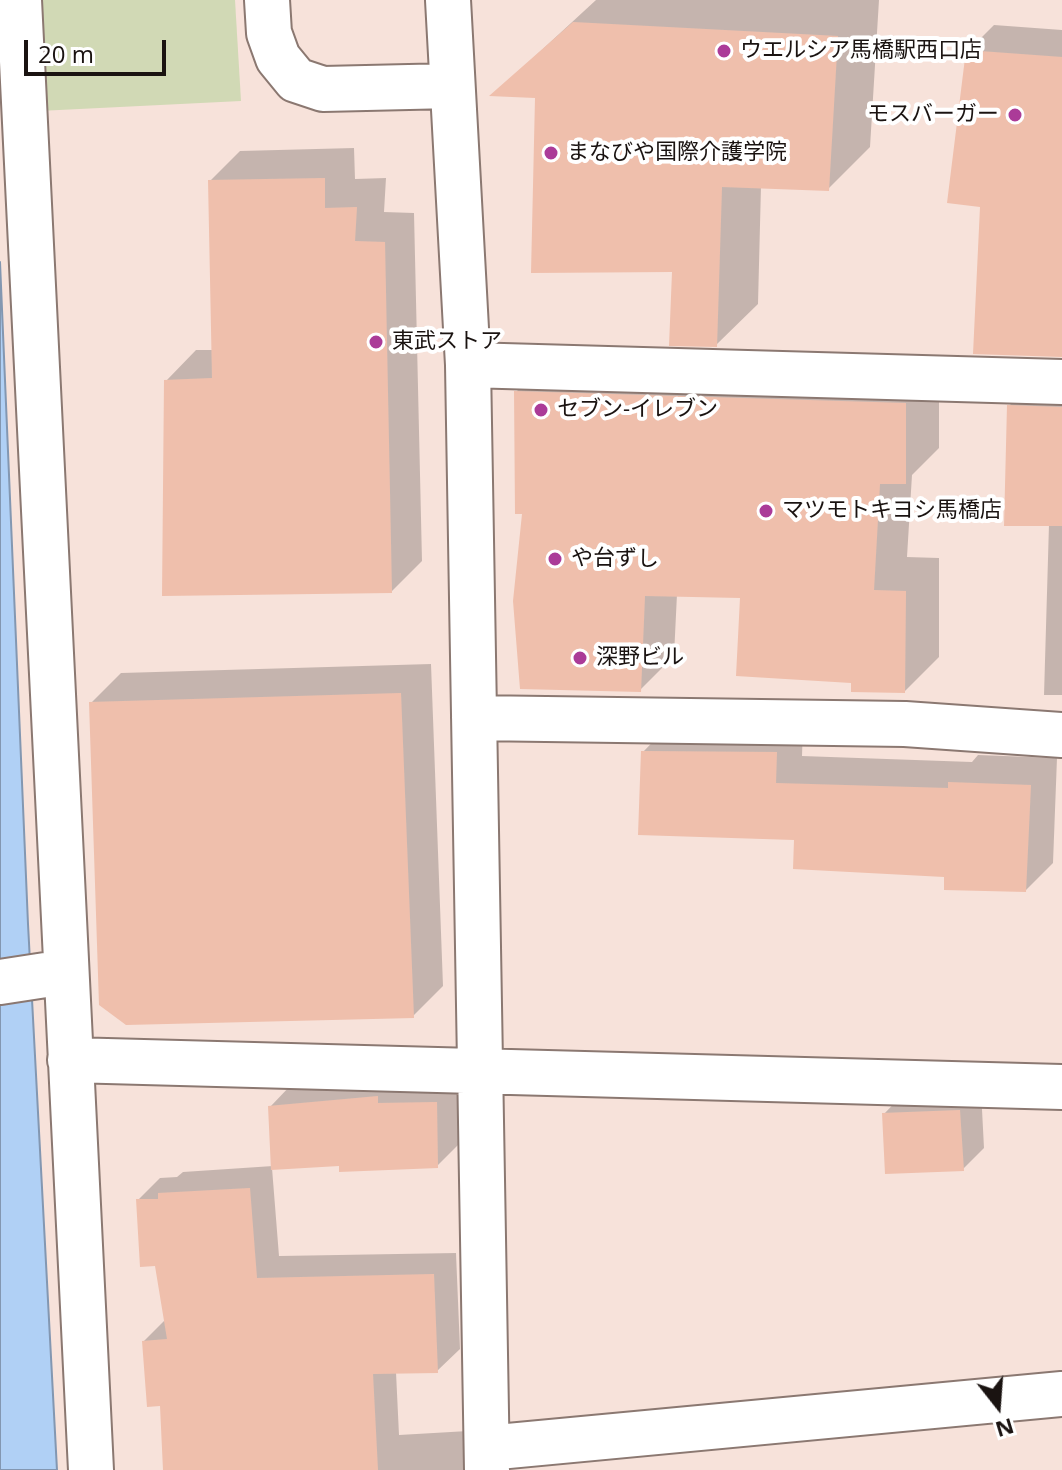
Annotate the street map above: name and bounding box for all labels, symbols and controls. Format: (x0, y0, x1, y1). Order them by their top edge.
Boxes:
scale bar (28, 24, 170, 74)
text: 20 m (38, 37, 94, 70)
place label: ウエルシア馬橋駅西口店 (740, 38, 982, 64)
marker: ウエルシア馬橋駅西口店 (715, 42, 733, 60)
place label: モスバーガー (867, 102, 999, 128)
marker: モスバーガー (1006, 106, 1024, 124)
place label: まなびや国際介護学院 (567, 140, 787, 166)
marker: まなびや国際介護学院 (542, 144, 560, 162)
place label: 東武ストア (392, 329, 502, 355)
marker: 東武ストア (367, 333, 385, 351)
place label: セブン-イレブン (557, 397, 718, 423)
marker: セブン-イレブン (532, 401, 550, 419)
place label: マツモトキヨシ馬橋店 (782, 498, 1002, 524)
marker: マツモトキヨシ馬橋店 (757, 502, 775, 520)
place label: や台ずし (571, 546, 659, 572)
marker: や台ずし (546, 550, 564, 568)
place label: 深野ビル (596, 645, 684, 671)
marker: 深野ビル (571, 649, 589, 667)
north arrow (958, 1366, 1038, 1446)
text: N (992, 1412, 1018, 1446)

